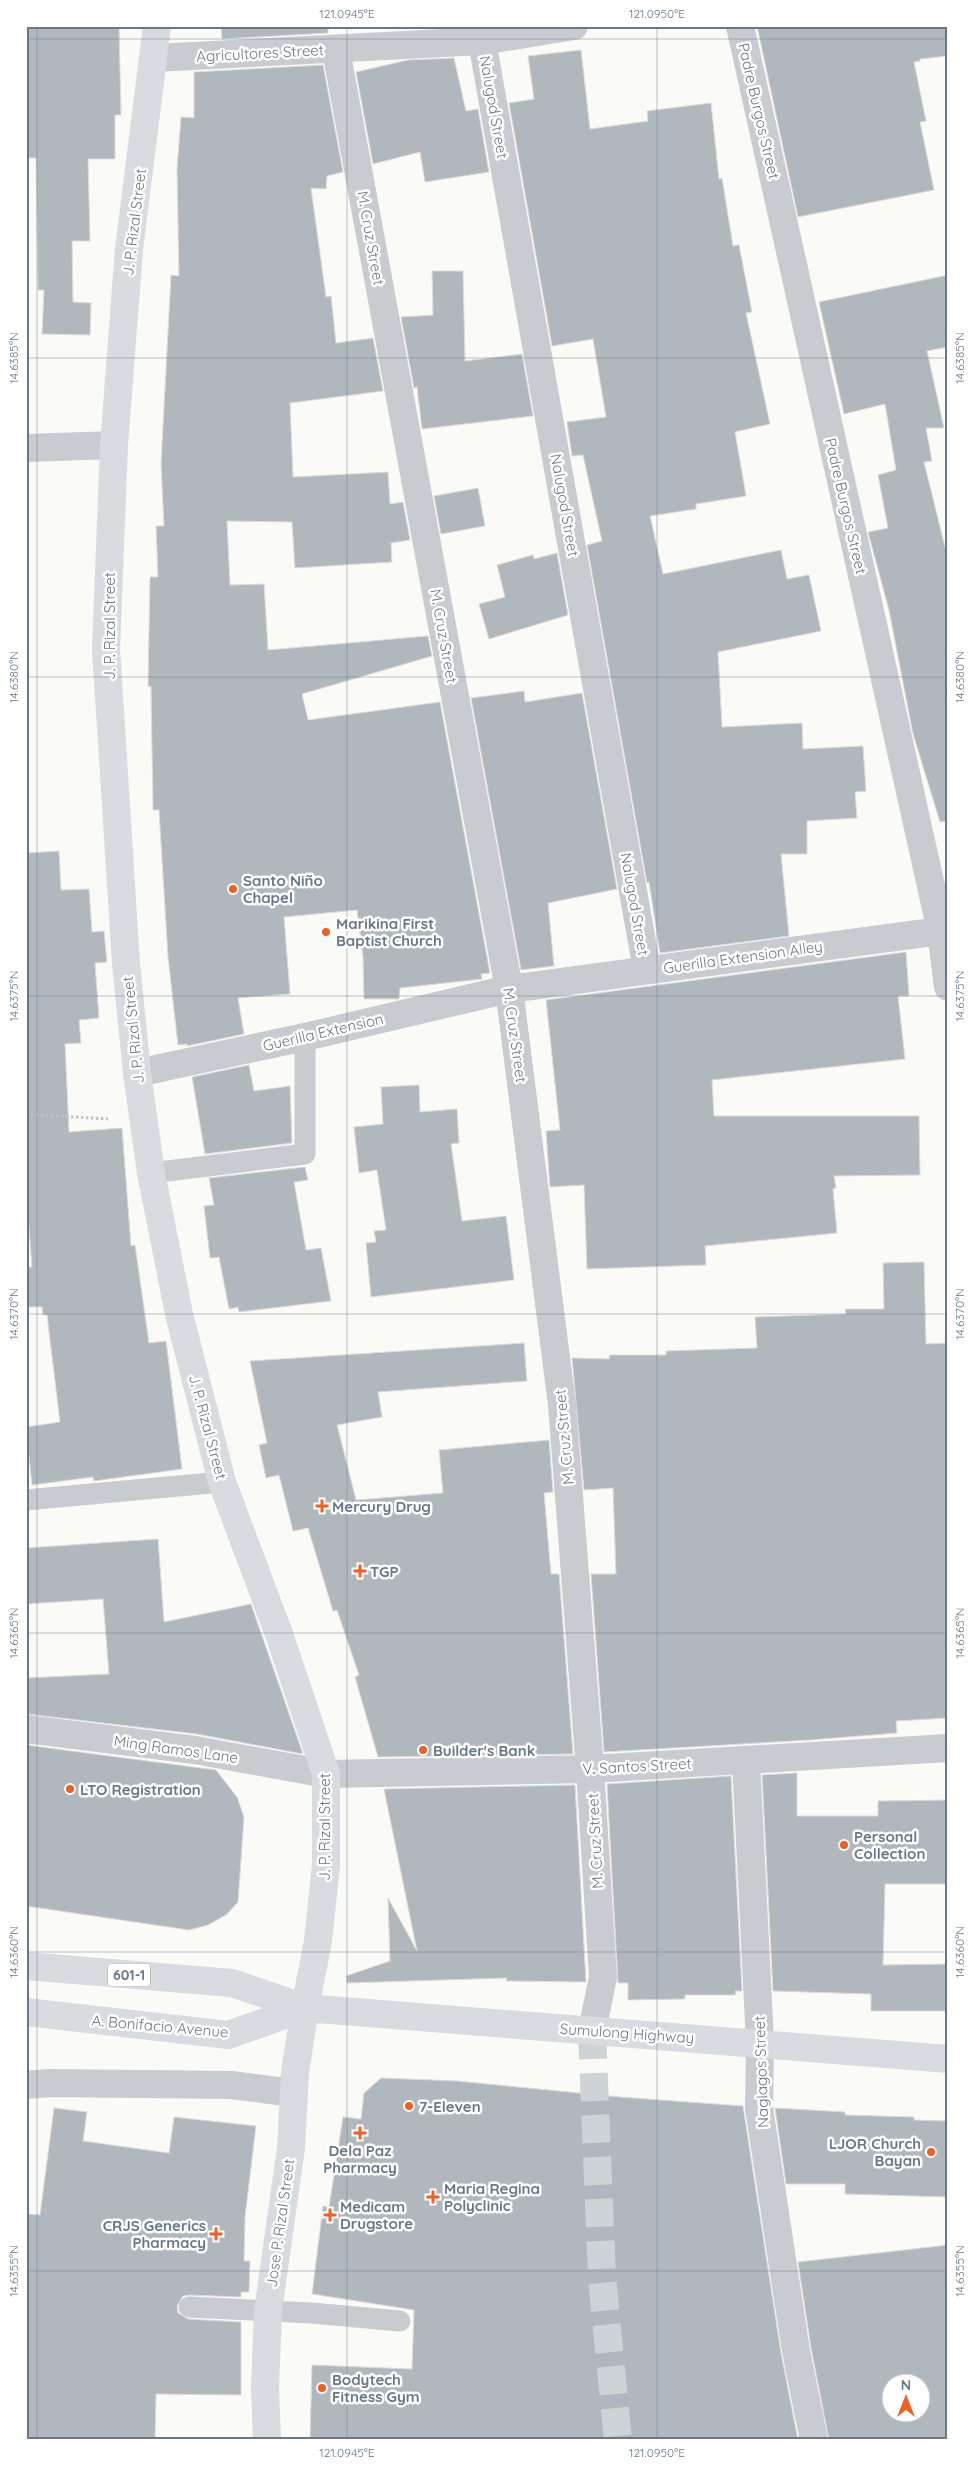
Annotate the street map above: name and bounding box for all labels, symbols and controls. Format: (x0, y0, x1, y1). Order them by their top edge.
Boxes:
text: 121.0945°E (319, 6, 375, 21)
text: 121.0950°E (629, 6, 685, 21)
street label: Agricultores Street (196, 40, 324, 66)
street label: Padre Burgos Street (734, 41, 784, 181)
street label: Nalugod Street (476, 54, 512, 160)
street label: J. P. Rizal Street (118, 167, 150, 277)
street label: M. Cruz Street (353, 189, 389, 287)
text: 14.6385°N (6, 332, 21, 384)
text: 14.6385°N (952, 332, 967, 384)
street label: Padre Burgos Street (821, 436, 871, 576)
street label: Nalugod Street (547, 452, 583, 558)
street label: J. P. Rizal Street (100, 572, 119, 680)
street label: M. Cruz Street (426, 587, 462, 685)
text: 14.6380°N (6, 651, 21, 703)
text: 14.6380°N (952, 651, 967, 703)
street label: Nalugod Street (617, 851, 653, 957)
place label: Santo Niño Chapel (243, 871, 323, 907)
marker: Santo Niño Chapel (227, 883, 239, 895)
place label: Marikina First Baptist Church (336, 914, 442, 950)
marker: Marikina First Baptist Church (320, 926, 332, 938)
street label: Guerilla Extension Alley (662, 936, 824, 978)
text: 14.6375°N (6, 971, 21, 1021)
text: 14.6375°N (952, 971, 967, 1021)
street label: J. P. Rizal Street (118, 975, 148, 1085)
street label: M. Cruz Street (499, 986, 531, 1084)
street label: Guerilla Extension (261, 1009, 385, 1055)
text: 14.6370°N (6, 1288, 21, 1340)
text: 14.6370°N (952, 1288, 967, 1340)
street label: J. P. Rizal Street (185, 1373, 231, 1481)
street label: M. Cruz Street (550, 1389, 578, 1485)
place label: Mercury Drug (332, 1497, 431, 1516)
marker: Mercury Drug (316, 1500, 328, 1512)
place label: TGP (370, 1562, 399, 1581)
marker: TGP (354, 1565, 366, 1577)
text: 14.6365°N (6, 1607, 21, 1659)
text: 14.6365°N (952, 1607, 967, 1659)
street label: Ming Ramos Lane (113, 1731, 239, 1767)
place label: Builder's Bank (433, 1741, 535, 1760)
marker: Builder's Bank (417, 1744, 429, 1756)
street label: V. Santos Street (582, 1754, 692, 1778)
street label: J. P. Rizal Street (315, 1773, 334, 1881)
place label: LTO Registration (80, 1780, 201, 1799)
marker: LTO Registration (64, 1783, 76, 1795)
street label: M. Cruz Street (583, 1793, 607, 1889)
place label: Personal Collection (854, 1827, 925, 1863)
marker: Personal Collection (838, 1839, 850, 1851)
text: 14.6360°N (6, 1926, 21, 1978)
text: 14.6360°N (952, 1926, 967, 1978)
road number: 601-1 (108, 1964, 150, 1986)
street label: A. Bonifacio Avenue (91, 2011, 229, 2041)
street label: Naglagos Street (750, 2016, 772, 2128)
street label: Sumulong Highway (559, 2019, 695, 2047)
place label: 7-Eleven (419, 2097, 481, 2116)
marker: 7-Eleven (403, 2100, 415, 2112)
marker: Dela Paz Pharmacy (354, 2127, 366, 2139)
place label: LJOR Church Bayan (829, 2134, 921, 2170)
place label: Dela Paz Pharmacy (323, 2141, 397, 2177)
marker: LJOR Church Bayan (925, 2146, 937, 2158)
street label: Jose P. Rizal Street (262, 2158, 298, 2288)
place label: Maria Regina Polyclinic (444, 2179, 540, 2215)
marker: Maria Regina Polyclinic (426, 2190, 440, 2204)
place label: Medicam Drugstore (340, 2197, 413, 2233)
marker: Medicam Drugstore (324, 2209, 336, 2221)
place label: CRJS Generics Pharmacy (103, 2216, 206, 2252)
marker: CRJS Generics Pharmacy (210, 2228, 222, 2240)
text: 14.6355°N (6, 2245, 21, 2297)
text: 14.6355°N (952, 2245, 967, 2297)
place label: Bodytech Fitness Gym (332, 2370, 420, 2406)
north arrow (882, 2374, 932, 2424)
text: N (901, 2376, 911, 2394)
marker: Bodytech Fitness Gym (316, 2382, 328, 2394)
text: 121.0945°E (319, 2445, 375, 2460)
text: 121.0950°E (629, 2445, 685, 2460)

